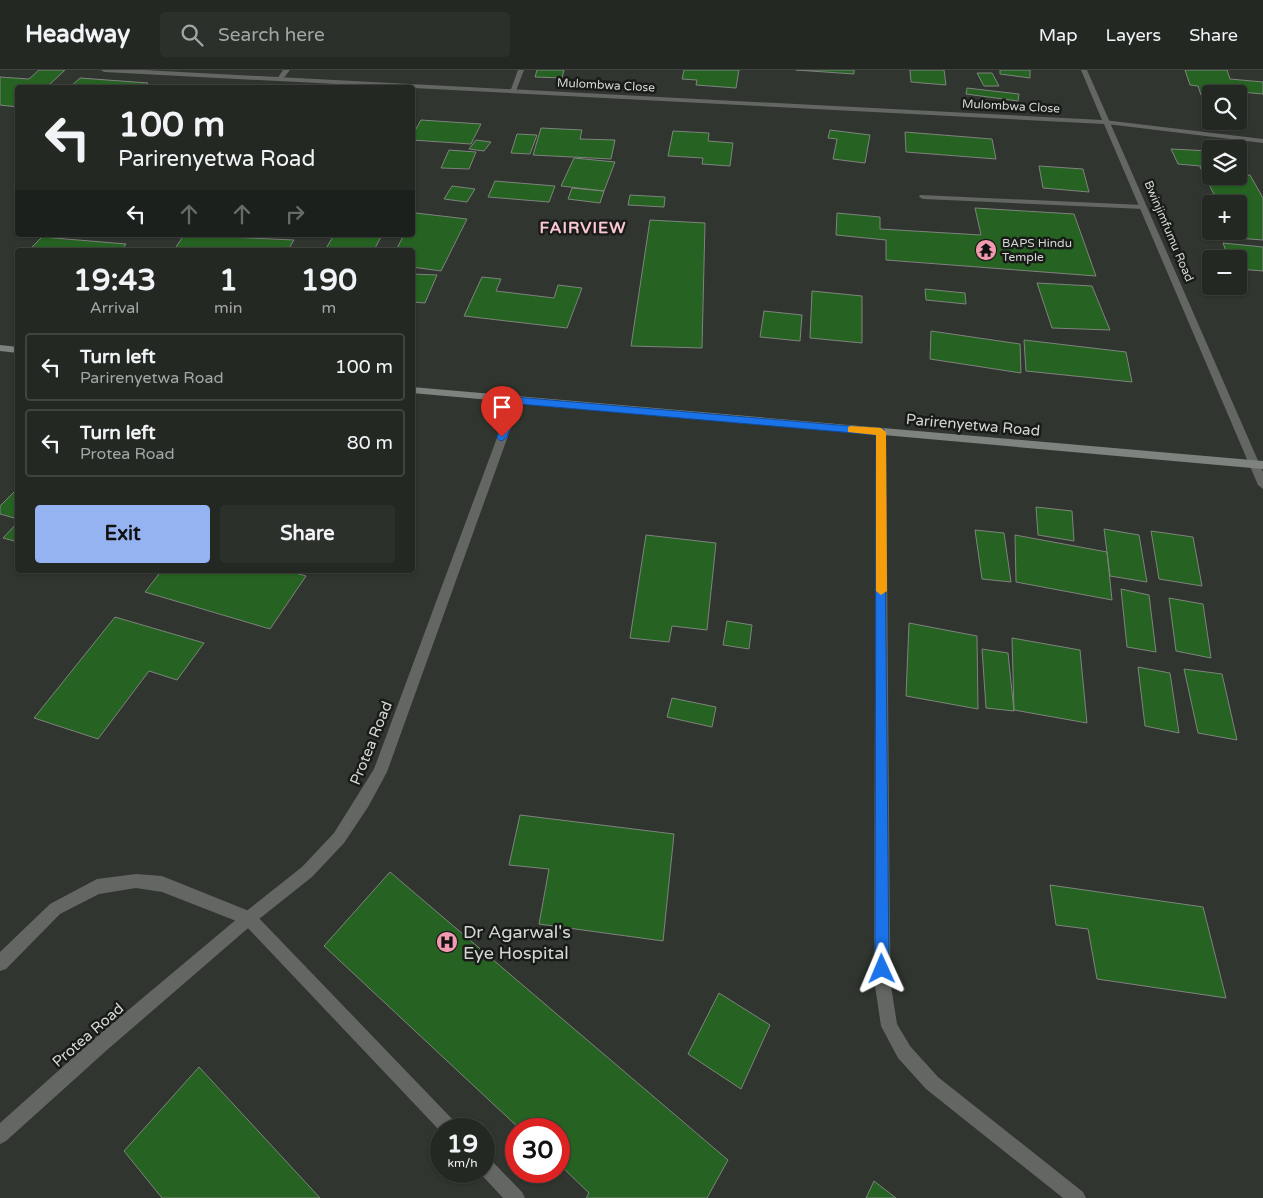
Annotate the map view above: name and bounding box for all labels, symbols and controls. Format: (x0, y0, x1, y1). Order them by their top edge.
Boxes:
search box (160, 12, 510, 57)
text: Headway (25, 20, 130, 49)
icon: search (178, 21, 206, 49)
text: Search here (218, 24, 325, 46)
text: Map (1039, 24, 1078, 46)
text: Layers (1106, 24, 1161, 46)
text: Share (1189, 24, 1238, 46)
street label: Mulombwa Close (557, 75, 656, 95)
map controls (1202, 85, 1247, 295)
button: search (1202, 85, 1247, 130)
street label: Mulombwa Close (962, 96, 1061, 116)
text: 100 m (118, 104, 225, 146)
icon: left (35, 105, 100, 170)
button: layers (1202, 140, 1247, 185)
text: Parirenyetwa Road (118, 146, 315, 172)
street label: Bwinjimfumu Road (1141, 178, 1197, 284)
button: + (1202, 195, 1247, 240)
icon: left (122, 200, 150, 228)
icon: ahead (175, 200, 203, 228)
icon: ahead (228, 200, 256, 228)
icon: right (281, 200, 309, 228)
district label: FAIRVIEW (540, 218, 626, 238)
place label: BAPS Hindu Temple (1002, 236, 1072, 264)
temple icon: BAPS Hindu Temple (974, 238, 998, 262)
button: − (1202, 250, 1247, 295)
text: 19:43 (73, 262, 156, 299)
text: 1 (219, 262, 238, 299)
text: 190 (301, 262, 357, 299)
text: Arrival (90, 298, 139, 318)
text: min (214, 298, 243, 318)
text: m (321, 298, 336, 318)
text: Turn left (80, 346, 156, 368)
icon: left (37, 353, 65, 381)
text: 100 m (335, 356, 393, 378)
text: Parirenyetwa Road (80, 368, 224, 388)
pin (481, 386, 523, 437)
icon: arrive (488, 393, 516, 421)
street label: Parirenyetwa Road (905, 410, 1041, 440)
text: Turn left (80, 422, 156, 444)
icon: left (37, 429, 65, 457)
text: 80 m (347, 432, 393, 454)
text: Protea Road (80, 444, 175, 464)
button: Exit (35, 505, 210, 563)
button: Share (220, 505, 395, 563)
street label: Protea Road (346, 699, 396, 787)
place label: Dr Agarwal's Eye Hospital (463, 921, 571, 964)
hospital icon: Dr Agarwal's Eye Hospital (435, 930, 459, 954)
position arrow (855, 942, 907, 994)
street label: Protea Road (49, 999, 127, 1071)
speed limit sign: 30 (505, 1118, 570, 1183)
text: 19 (447, 1129, 478, 1159)
text: km/h (447, 1156, 478, 1170)

